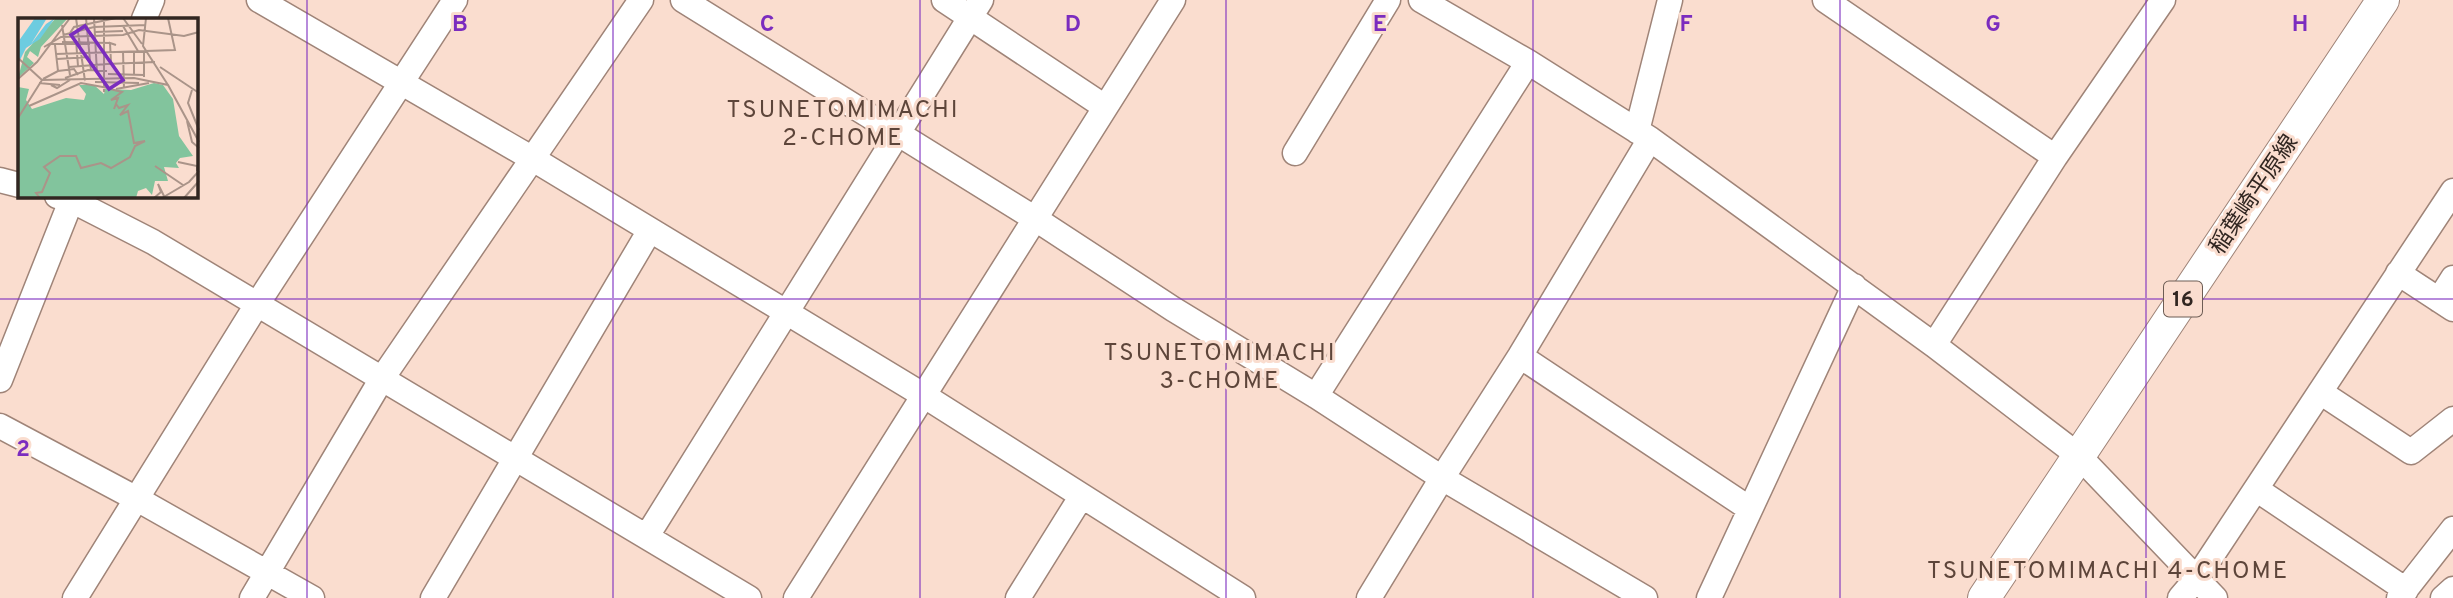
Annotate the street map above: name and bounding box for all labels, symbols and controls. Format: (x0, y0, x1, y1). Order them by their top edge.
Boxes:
text: B (452, 11, 468, 40)
text: C (760, 11, 774, 40)
text: D (1065, 11, 1081, 40)
text: E (1373, 11, 1387, 40)
text: F (1679, 11, 1693, 40)
text: G (1985, 11, 2001, 40)
text: H (2292, 11, 2308, 40)
inset map (18, 18, 198, 198)
district label: TSUNETOMIMACHI 2-CHOME (727, 96, 960, 154)
street label: 稲葉崎平原線 (2204, 130, 2306, 261)
road number: 16 (2164, 282, 2202, 316)
district label: TSUNETOMIMACHI 3-CHOME (1104, 339, 1337, 397)
text: 2 (16, 436, 30, 465)
district label: TSUNETOMIMACHI 4-CHOME (1927, 557, 2289, 587)

